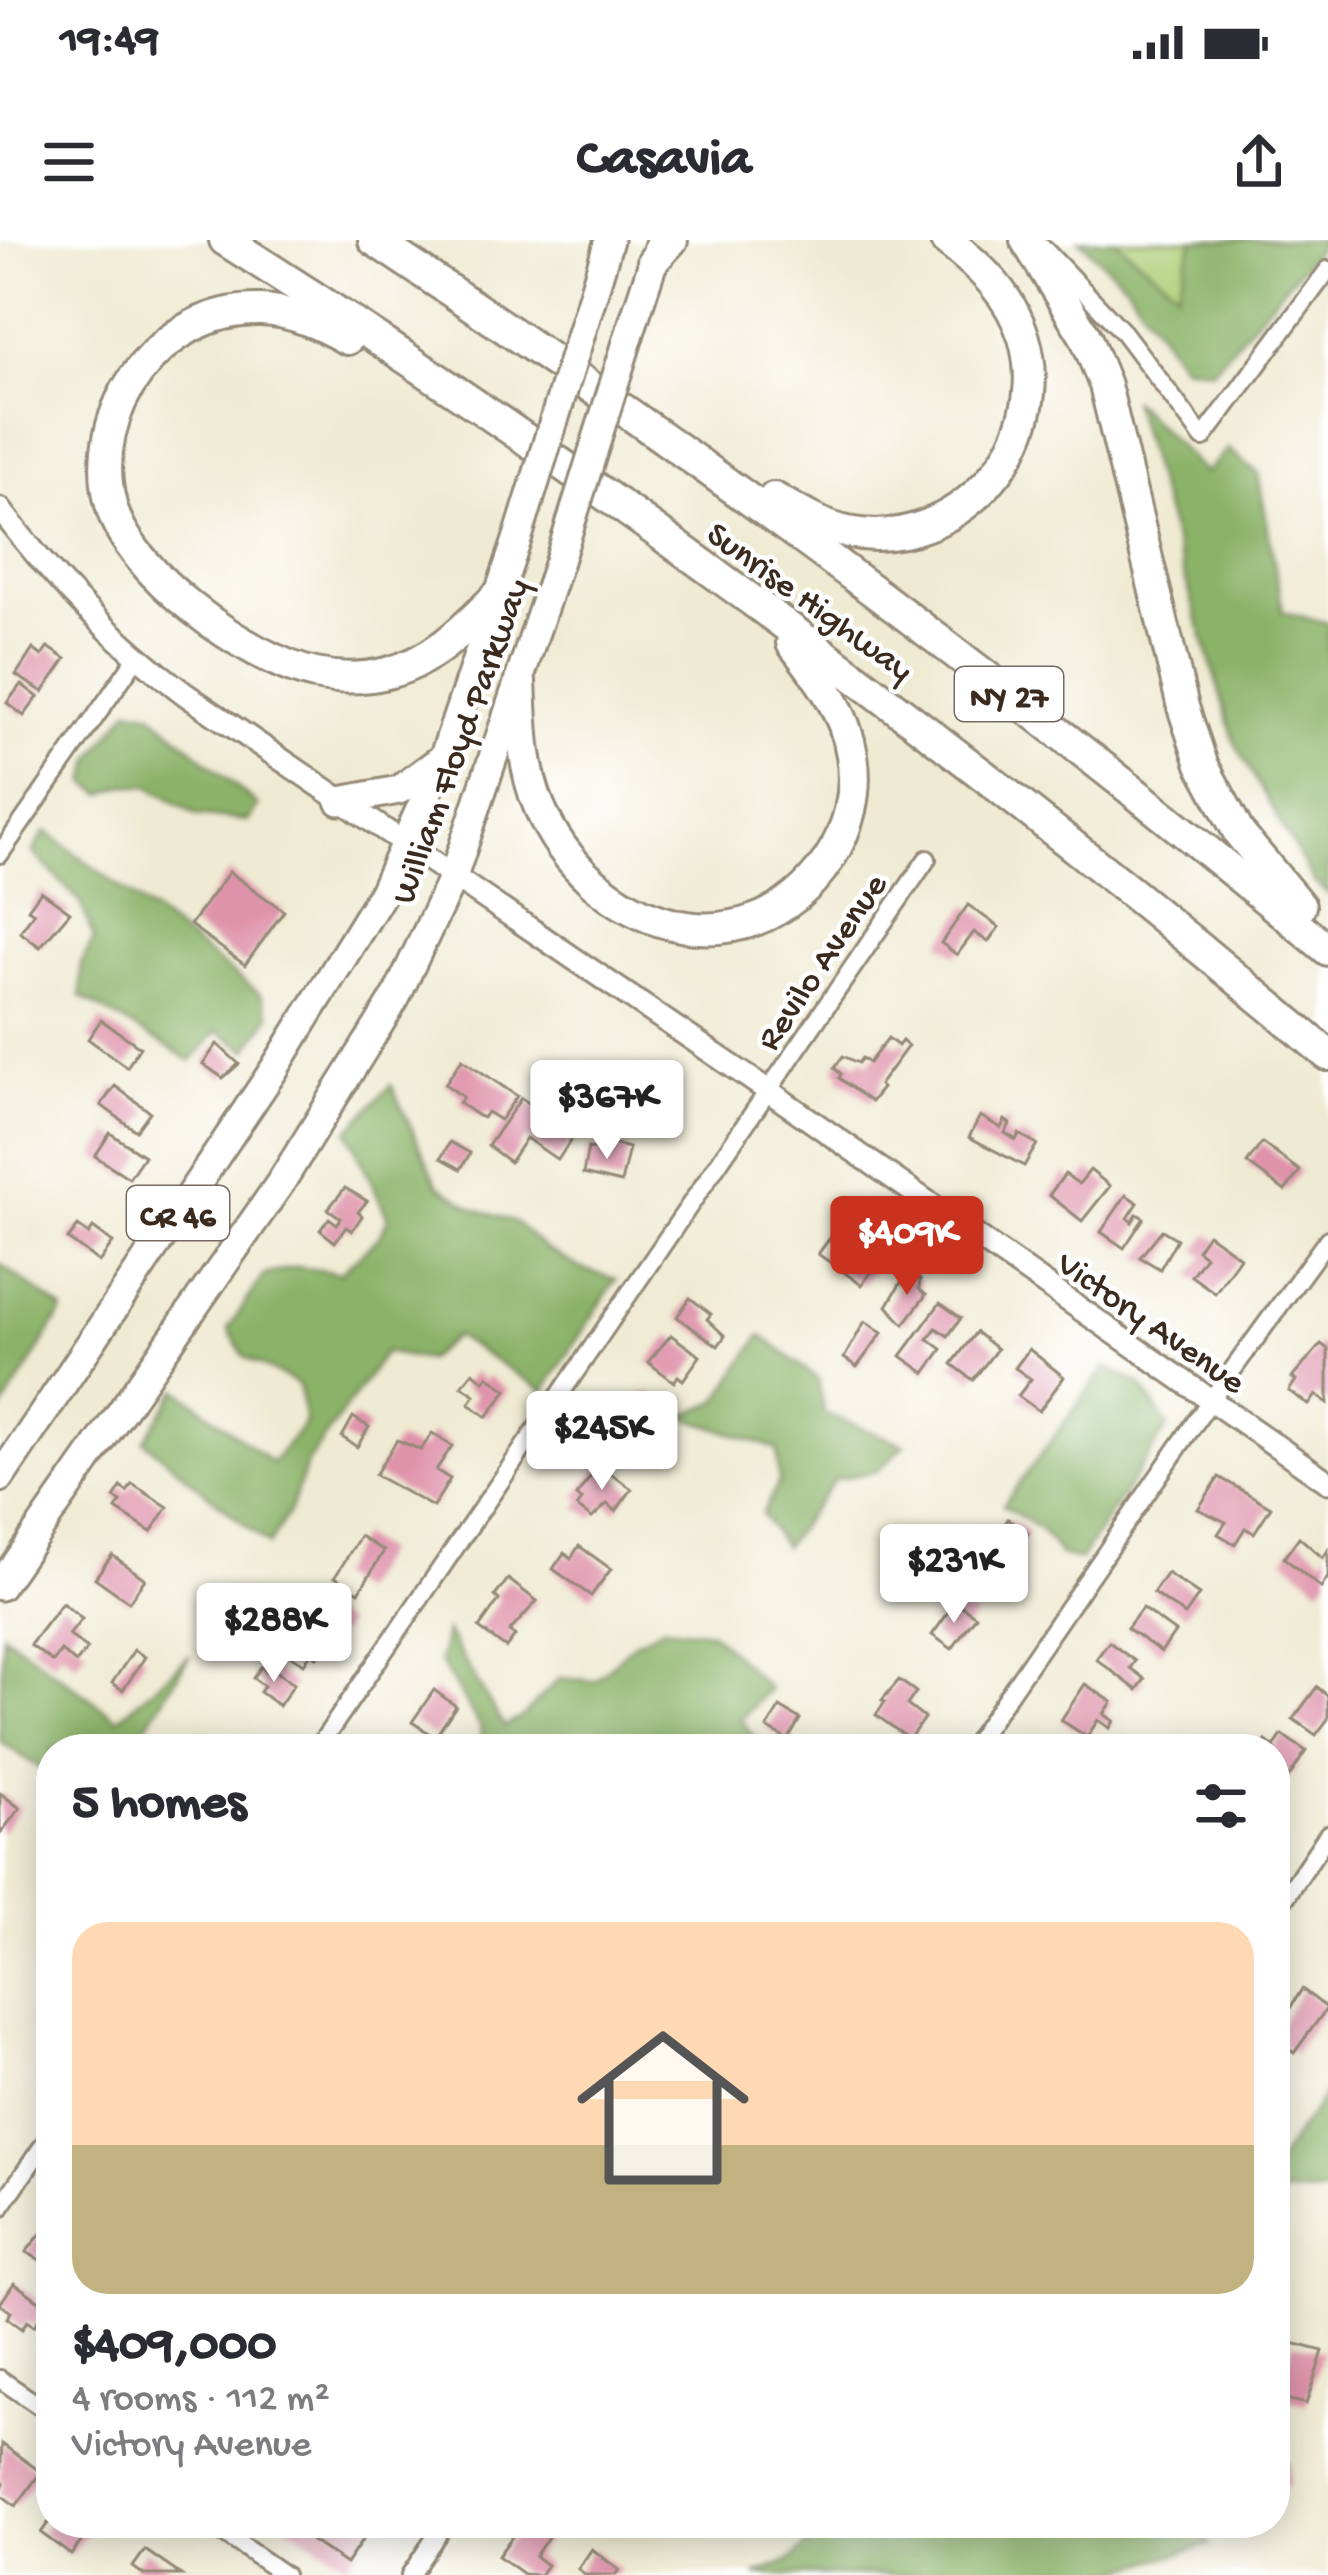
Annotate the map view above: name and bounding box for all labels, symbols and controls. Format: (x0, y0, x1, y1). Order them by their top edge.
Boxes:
text: 19:49 (60, 16, 159, 69)
icon: menu (36, 129, 102, 195)
icon: share (1226, 129, 1292, 195)
text: Casavia (577, 130, 751, 194)
street label: Sunrise Highway (696, 515, 920, 694)
street label: William Floyd Parkway (384, 574, 542, 911)
road number: NY 27 (955, 667, 1063, 721)
street label: Revilo Avenue (749, 866, 900, 1060)
pin: $367K (523, 1060, 691, 1162)
text: $367K (557, 1076, 657, 1122)
road number: CR 46 (127, 1186, 229, 1240)
pin: $409K (823, 1196, 991, 1298)
text: $409K (857, 1212, 957, 1258)
street label: Victory Avenue (1046, 1244, 1252, 1406)
pin: $245K (518, 1391, 686, 1493)
text: $245K (553, 1407, 651, 1453)
pin: $231K (870, 1524, 1038, 1626)
text: $231K (907, 1540, 1001, 1586)
pin: $288K (190, 1583, 358, 1685)
text: $288K (224, 1599, 324, 1645)
icon: filters (1188, 1773, 1254, 1839)
text: 5 homes (72, 1776, 246, 1836)
icon: home (555, 2000, 771, 2216)
text: $409,000 (72, 2318, 276, 2378)
text: 4 rooms · 112 m² (72, 2378, 330, 2424)
text: Victory Avenue (72, 2424, 311, 2470)

